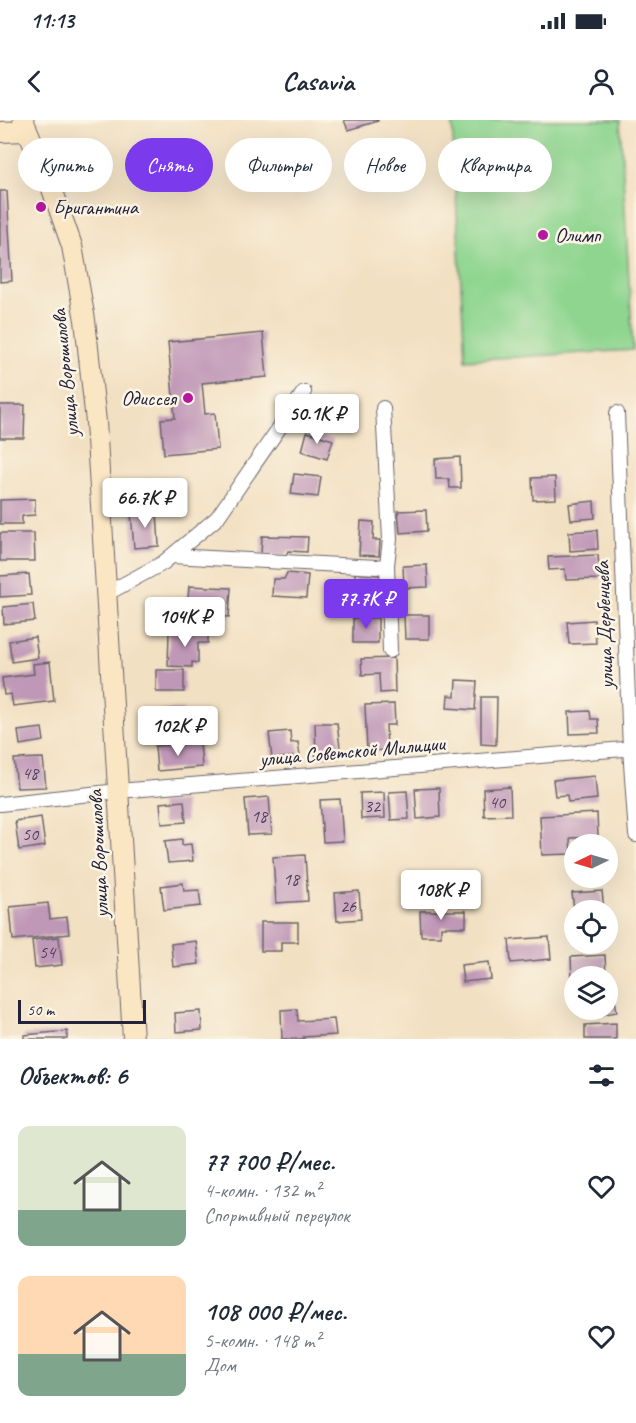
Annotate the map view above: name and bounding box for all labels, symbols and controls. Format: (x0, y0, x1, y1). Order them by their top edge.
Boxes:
text: 11:13 (30, 7, 74, 35)
text: Casavia (282, 64, 354, 98)
icon: back (18, 65, 51, 98)
icon: person (585, 65, 618, 98)
chip: Купить (18, 138, 113, 192)
chip: Снять (125, 138, 213, 192)
chip: Фильтры (225, 138, 332, 192)
chip: Новое (344, 138, 426, 192)
chip: Квартира (438, 138, 552, 192)
place label: Бригантина (53, 194, 140, 220)
marker: Бригантина (34, 200, 48, 214)
place label: Олимп (555, 222, 602, 248)
marker: Олимп (536, 228, 550, 242)
street label: улица Ворошилова (45, 306, 85, 440)
place label: Одиссея (121, 385, 178, 411)
marker: Одиссея (181, 391, 195, 405)
pin: 50.1K ₽ (262, 394, 372, 445)
text: 50.1K ₽ (289, 401, 345, 426)
pin: 66.7K ₽ (90, 478, 200, 529)
text: 66.7K ₽ (116, 485, 174, 510)
street label: улица Дербенцева (589, 559, 619, 691)
pin: 77.7K ₽ (311, 579, 421, 630)
text: 77.7K ₽ (338, 586, 394, 611)
pin: 104K ₽ (136, 597, 234, 648)
text: 104K ₽ (159, 604, 211, 629)
pin: 102K ₽ (129, 706, 227, 757)
text: 102K ₽ (152, 713, 204, 738)
street label: улица Советской Милиции (256, 730, 447, 772)
house number: 48 (22, 762, 40, 784)
street label: улица Ворошилова (82, 788, 114, 921)
house number: 40 (489, 791, 507, 813)
house number: 32 (364, 795, 382, 817)
house number: 18 (251, 805, 269, 827)
house number: 50 (22, 823, 40, 845)
north arrow (564, 834, 618, 888)
map controls (564, 834, 618, 1020)
house number: 18 (283, 868, 301, 890)
pin: 108K ₽ (392, 870, 490, 921)
text: 108K ₽ (415, 877, 467, 902)
house number: 26 (340, 895, 357, 917)
button: locate (564, 900, 618, 954)
house number: 54 (39, 941, 57, 963)
button: layers (564, 966, 618, 1020)
scale bar (18, 997, 146, 1024)
text: 50 m (27, 1000, 54, 1020)
text: Объектов: 6 (18, 1059, 127, 1092)
icon: filters (585, 1059, 618, 1092)
text: 77 700 ₽/мес. (204, 1145, 335, 1178)
icon: home (66, 1150, 138, 1222)
icon: heart (585, 1170, 618, 1203)
text: 4-комн. · 132 m² (204, 1178, 321, 1203)
text: Спортивный переулок (204, 1203, 349, 1228)
text: 108 000 ₽/мес. (204, 1295, 347, 1328)
icon: home (66, 1300, 138, 1372)
icon: heart (585, 1320, 618, 1353)
text: 5-комн. · 148 m² (204, 1328, 321, 1353)
text: Дом (204, 1353, 236, 1378)

